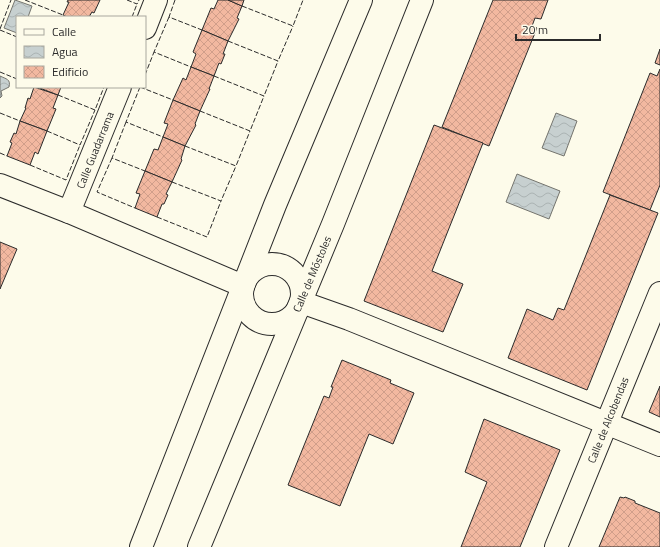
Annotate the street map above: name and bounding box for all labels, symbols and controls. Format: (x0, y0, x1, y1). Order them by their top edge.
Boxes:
legend (16, 16, 146, 88)
scale bar (516, 16, 600, 42)
text: 20 m (522, 20, 548, 39)
text: Calle (52, 22, 76, 41)
text: Agua (52, 42, 78, 61)
text: Edificio (52, 62, 88, 81)
street label: Calle Guadarrama (72, 109, 118, 191)
street label: Calle de Móstoles (289, 233, 335, 315)
street label: Calle de Alcobendas (583, 374, 633, 466)

